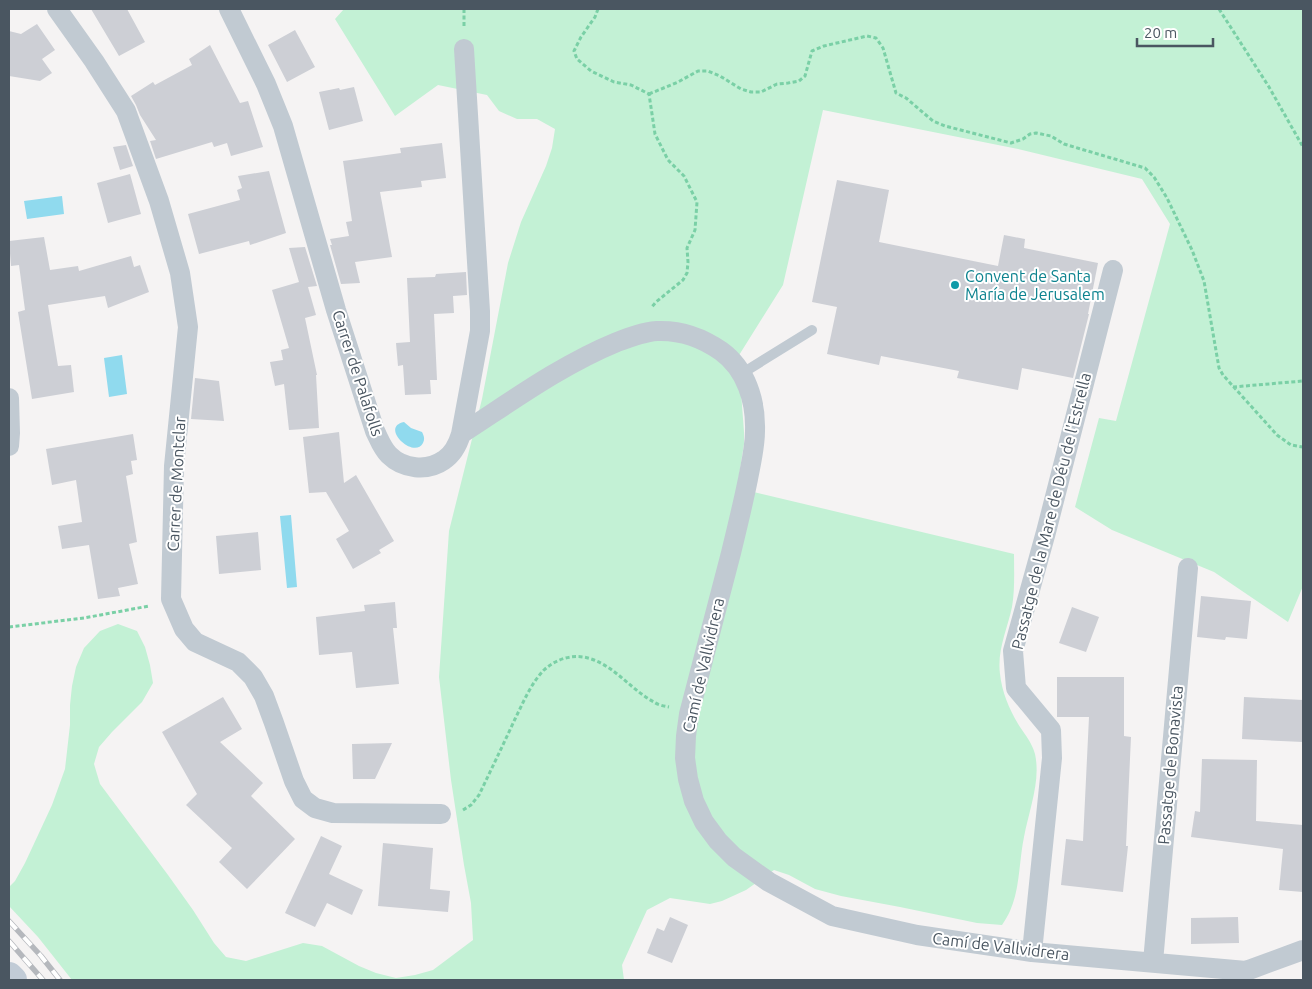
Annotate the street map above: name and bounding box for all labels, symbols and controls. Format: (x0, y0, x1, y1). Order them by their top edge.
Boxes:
scale bar (1137, 15, 1213, 47)
text: 20 m (1144, 24, 1177, 41)
place label: Convent de Santa María de Jerusalem (965, 267, 1105, 303)
marker: Convent de Santa María de Jerusalem (949, 279, 961, 291)
street label: Carrer de Palafolls (329, 308, 387, 438)
street label: Passatge de la Mare de Déu de l'Estrella (1008, 371, 1094, 651)
street label: Carrer de Montclar (163, 416, 189, 552)
street label: Camí de Vallvidrera (679, 596, 727, 734)
street label: Passatge de Bonavista (1154, 685, 1186, 845)
street label: Camí de Vallvidrera (931, 929, 1071, 963)

